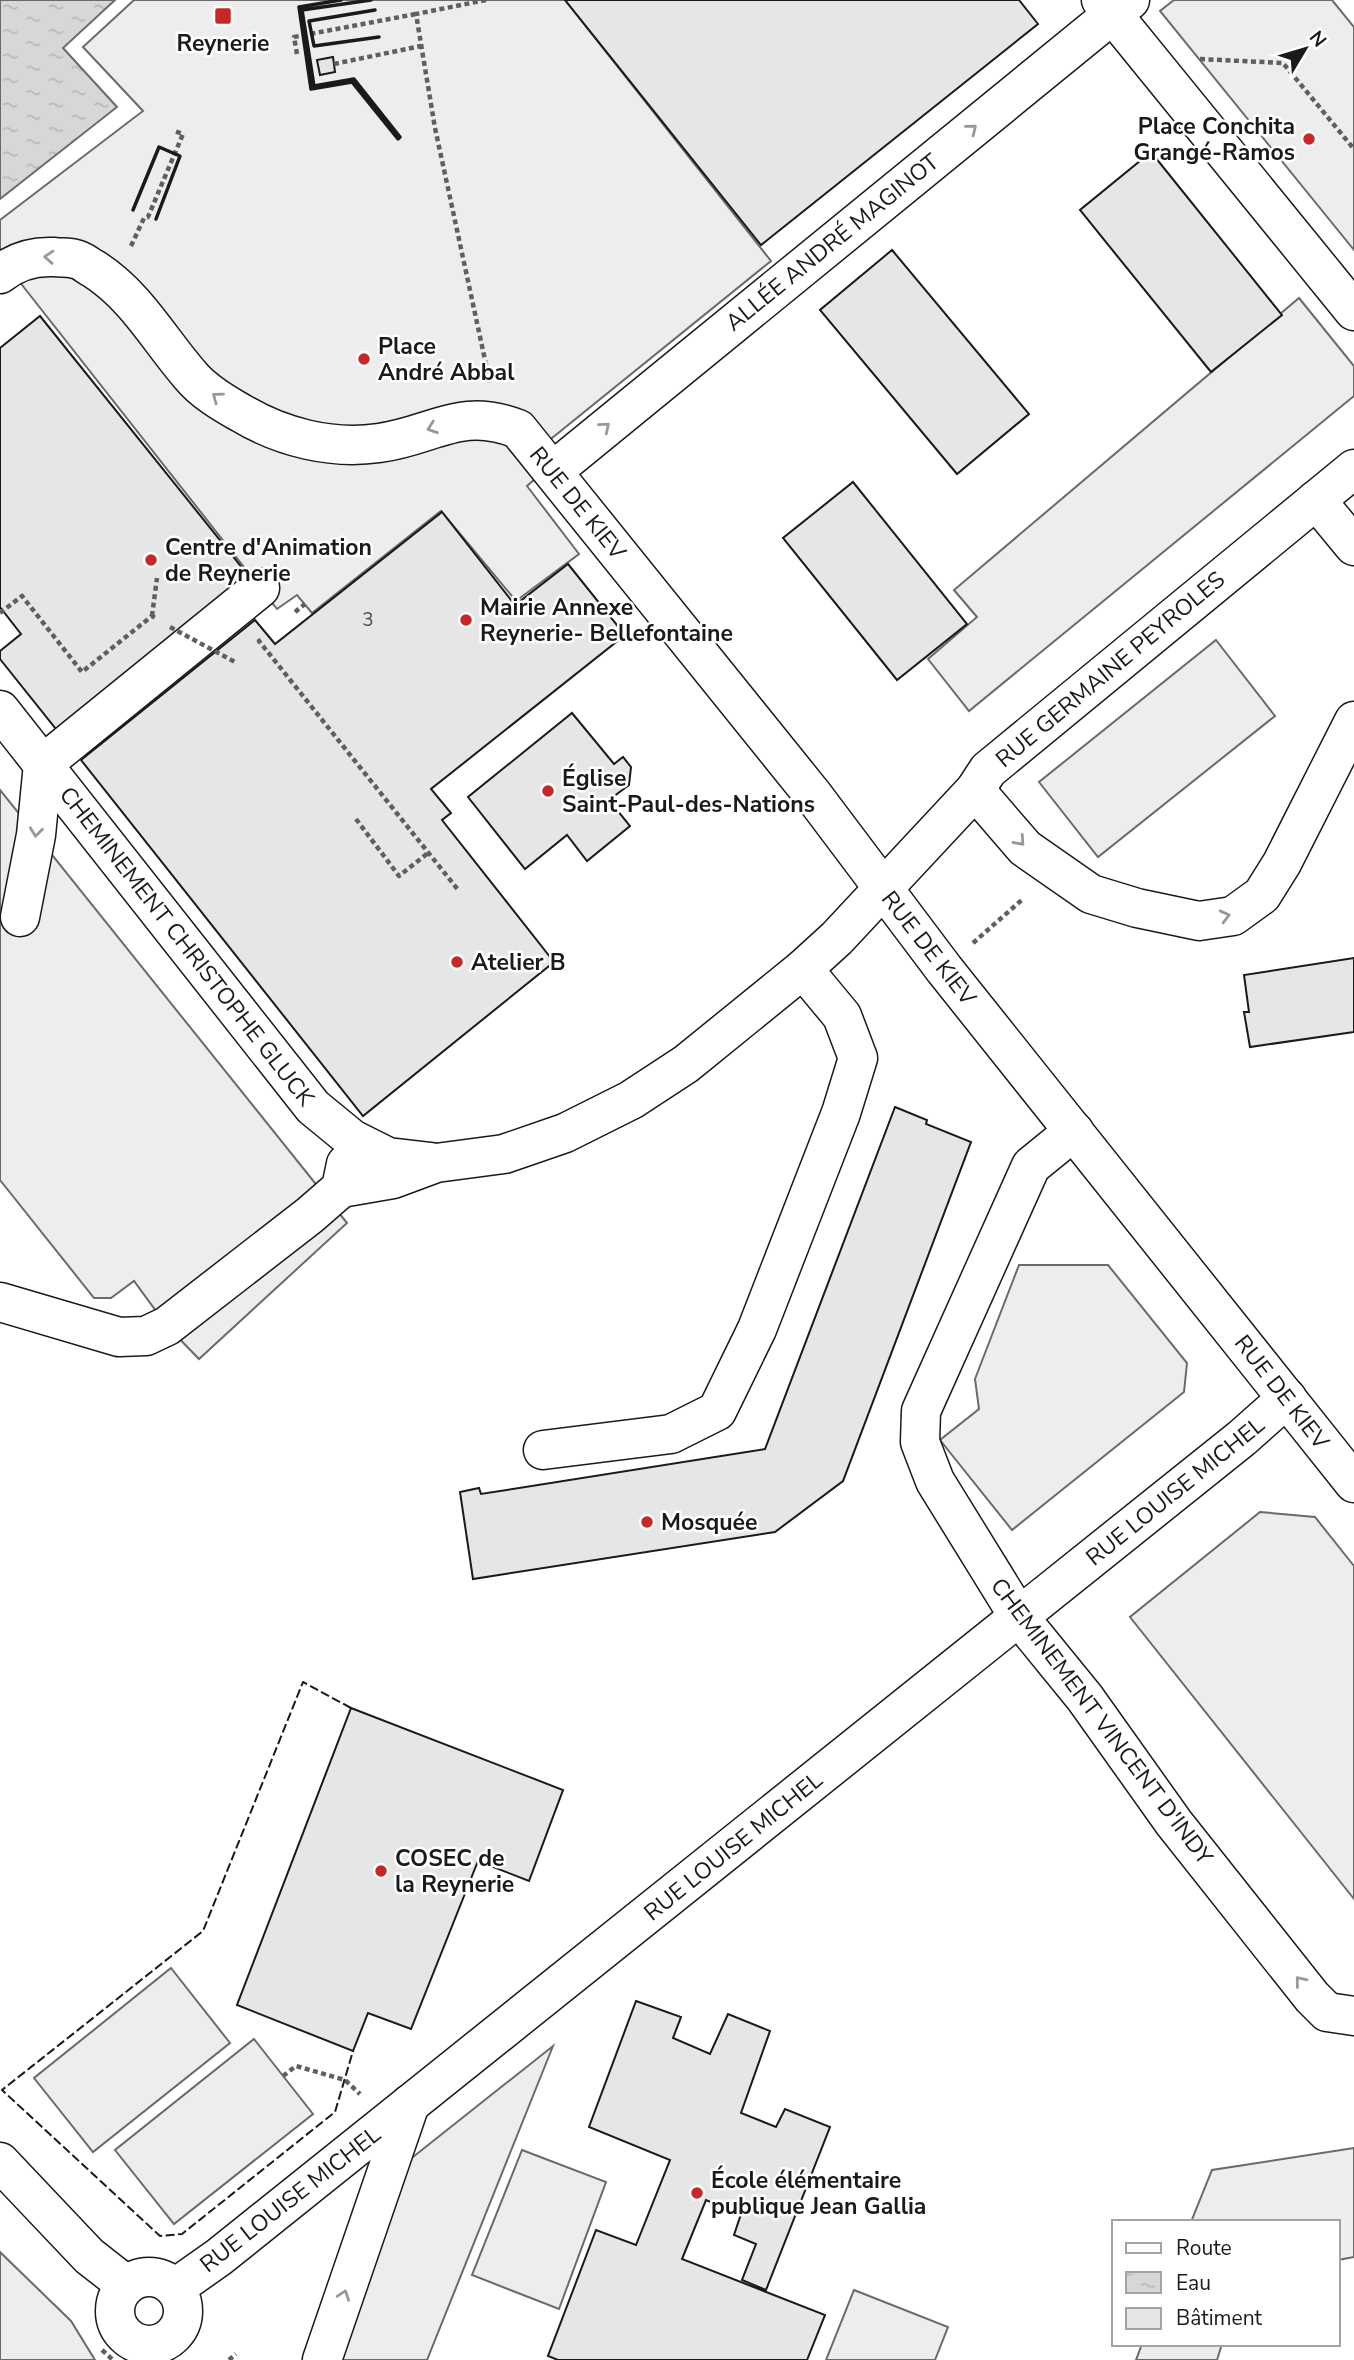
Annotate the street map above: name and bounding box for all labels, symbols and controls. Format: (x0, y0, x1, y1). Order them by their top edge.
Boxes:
marker: Reynerie (213, 6, 233, 26)
north arrow (1270, 14, 1340, 84)
text: N (1303, 26, 1332, 53)
place label: Reynerie (176, 28, 270, 59)
place label: Place Conchita Grangé-Ramos (1134, 111, 1295, 168)
one-way arrow (963, 125, 976, 137)
marker: Place Conchita Grangé-Ramos (1301, 131, 1317, 147)
street label: ALLÉE ANDRÉ MAGINOT (719, 146, 946, 338)
one-way arrow (43, 250, 54, 265)
place label: Place André Abbal (378, 331, 515, 388)
marker: Place André Abbal (356, 351, 372, 367)
one-way arrow (212, 393, 225, 406)
one-way arrow (426, 420, 438, 434)
one-way arrow (597, 423, 610, 435)
street label: RUE DE KIEV (522, 440, 633, 567)
place label: Centre d'Animation de Reynerie (165, 532, 372, 589)
marker: Centre d'Animation de Reynerie (143, 552, 159, 568)
street label: RUE GERMAINE PEYROLES (989, 564, 1231, 775)
place label: Mairie Annexe Reynerie- Bellefontaine (480, 592, 733, 649)
house number: 3 (362, 607, 374, 633)
marker: Mairie Annexe Reynerie- Bellefontaine (458, 612, 474, 628)
place label: Église Saint-Paul-des-Nations (562, 763, 815, 820)
street label: CHEMINEMENT CHRISTOPHE GLUCK (52, 780, 322, 1113)
marker: Église Saint-Paul-des-Nations (540, 783, 556, 799)
one-way arrow (28, 826, 43, 838)
one-way arrow (1011, 833, 1024, 846)
street label: RUE DE KIEV (874, 885, 983, 1012)
one-way arrow (1219, 910, 1231, 924)
place label: Atelier B (471, 947, 566, 978)
marker: Atelier B (449, 954, 465, 970)
street label: RUE DE KIEV (1227, 1329, 1336, 1456)
street label: RUE LOUISE MICHEL (1080, 1409, 1271, 1573)
place label: Mosquée (661, 1507, 758, 1538)
marker: Mosquée (639, 1514, 655, 1530)
street label: CHEMINEMENT VINCENT D'INDY (983, 1572, 1220, 1871)
street label: RUE LOUISE MICHEL (638, 1764, 829, 1928)
place label: COSEC de la Reynerie (395, 1843, 514, 1900)
marker: COSEC de la Reynerie (373, 1863, 389, 1879)
one-way arrow (1296, 1977, 1309, 1989)
street label: RUE LOUISE MICHEL (194, 2119, 387, 2280)
place label: École élémentaire publique Jean Gallia (711, 2165, 926, 2222)
marker: École élémentaire publique Jean Gallia (689, 2185, 705, 2201)
legend (1112, 2220, 1340, 2346)
text: Route (1176, 2234, 1232, 2262)
text: Eau (1176, 2269, 1211, 2297)
one-way arrow (336, 2290, 350, 2302)
text: Bâtiment (1176, 2304, 1263, 2332)

